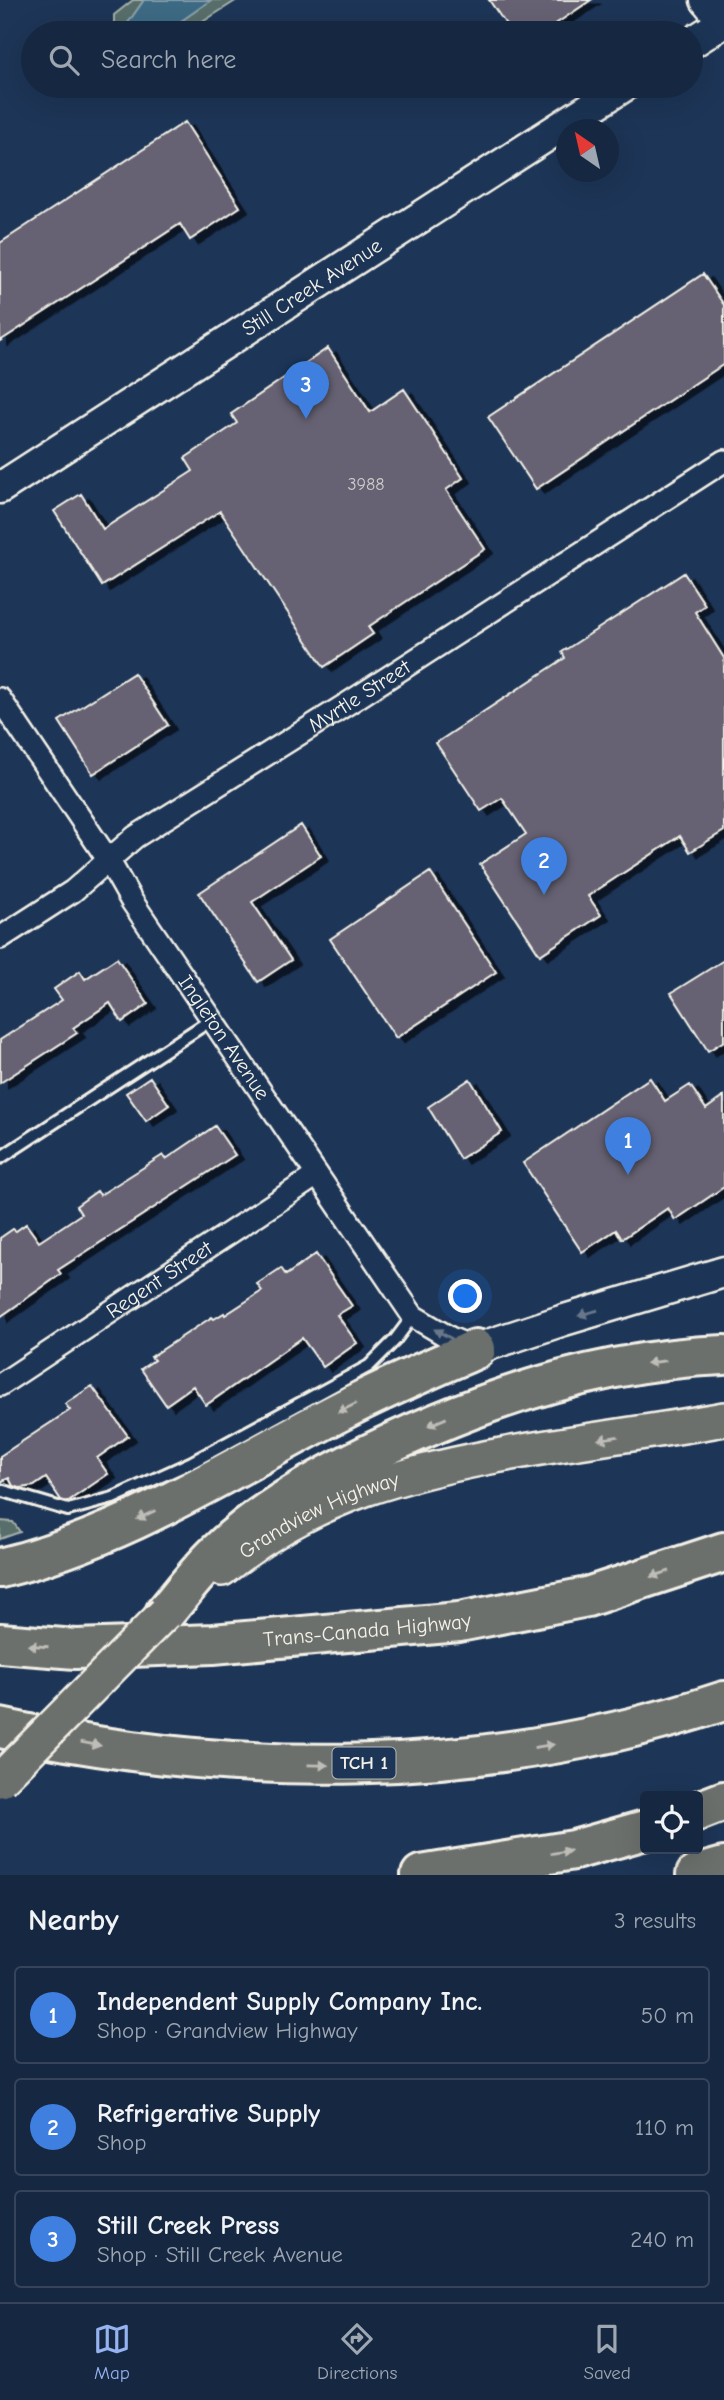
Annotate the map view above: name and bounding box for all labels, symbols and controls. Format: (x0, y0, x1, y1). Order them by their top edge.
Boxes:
search box (21, 21, 703, 98)
icon: search (45, 41, 83, 79)
text: Search here (101, 45, 236, 75)
north arrow (556, 119, 619, 182)
street label: Still Creek Avenue (237, 233, 386, 341)
pin: 3 (283, 361, 329, 419)
house number: 3988 (347, 474, 385, 495)
street label: Myrtle Street (304, 654, 415, 737)
pin: 2 (521, 837, 567, 895)
street label: Ingleton Avenue (173, 971, 275, 1104)
pin: 1 (605, 1117, 651, 1175)
street label: Regent Street (102, 1235, 217, 1323)
your location (448, 1279, 482, 1313)
one-way arrow (577, 1308, 598, 1318)
one-way arrow (434, 1328, 453, 1340)
one-way arrow (645, 1357, 667, 1368)
one-way arrow (337, 1402, 357, 1413)
one-way arrow (427, 1417, 448, 1428)
one-way arrow (597, 1433, 619, 1444)
street label: Grandview Highway (234, 1467, 402, 1564)
one-way arrow (136, 1509, 156, 1521)
one-way arrow (649, 1569, 670, 1580)
street label: Trans-Canada Highway (262, 1608, 474, 1651)
one-way arrow (27, 1640, 49, 1651)
one-way arrow (80, 1739, 102, 1750)
one-way arrow (533, 1740, 555, 1751)
road number: TCH 1 (332, 1748, 396, 1778)
one-way arrow (307, 1759, 329, 1770)
map controls (640, 1791, 703, 1854)
button: locate (640, 1791, 703, 1854)
one-way arrow (550, 1846, 572, 1857)
text: Nearby (28, 1903, 119, 1938)
text: 3 results (614, 1907, 696, 1934)
text: Independent Supply Company Inc. (97, 1987, 482, 2017)
text: 1 (48, 2002, 58, 2029)
text: 50 m (641, 2002, 694, 2029)
text: Shop · Grandview Highway (97, 2017, 357, 2044)
text: Refrigerative Supply (97, 2099, 320, 2129)
text: 2 (47, 2114, 59, 2141)
text: 110 m (635, 2114, 694, 2141)
text: Shop (97, 2129, 146, 2156)
text: Still Creek Press (97, 2211, 279, 2241)
text: 3 (47, 2226, 59, 2253)
text: 240 m (630, 2226, 694, 2253)
text: Shop · Still Creek Avenue (97, 2241, 343, 2268)
tab: Map (93, 2320, 131, 2384)
tab: Directions (317, 2320, 397, 2384)
tab: Saved (584, 2320, 631, 2384)

